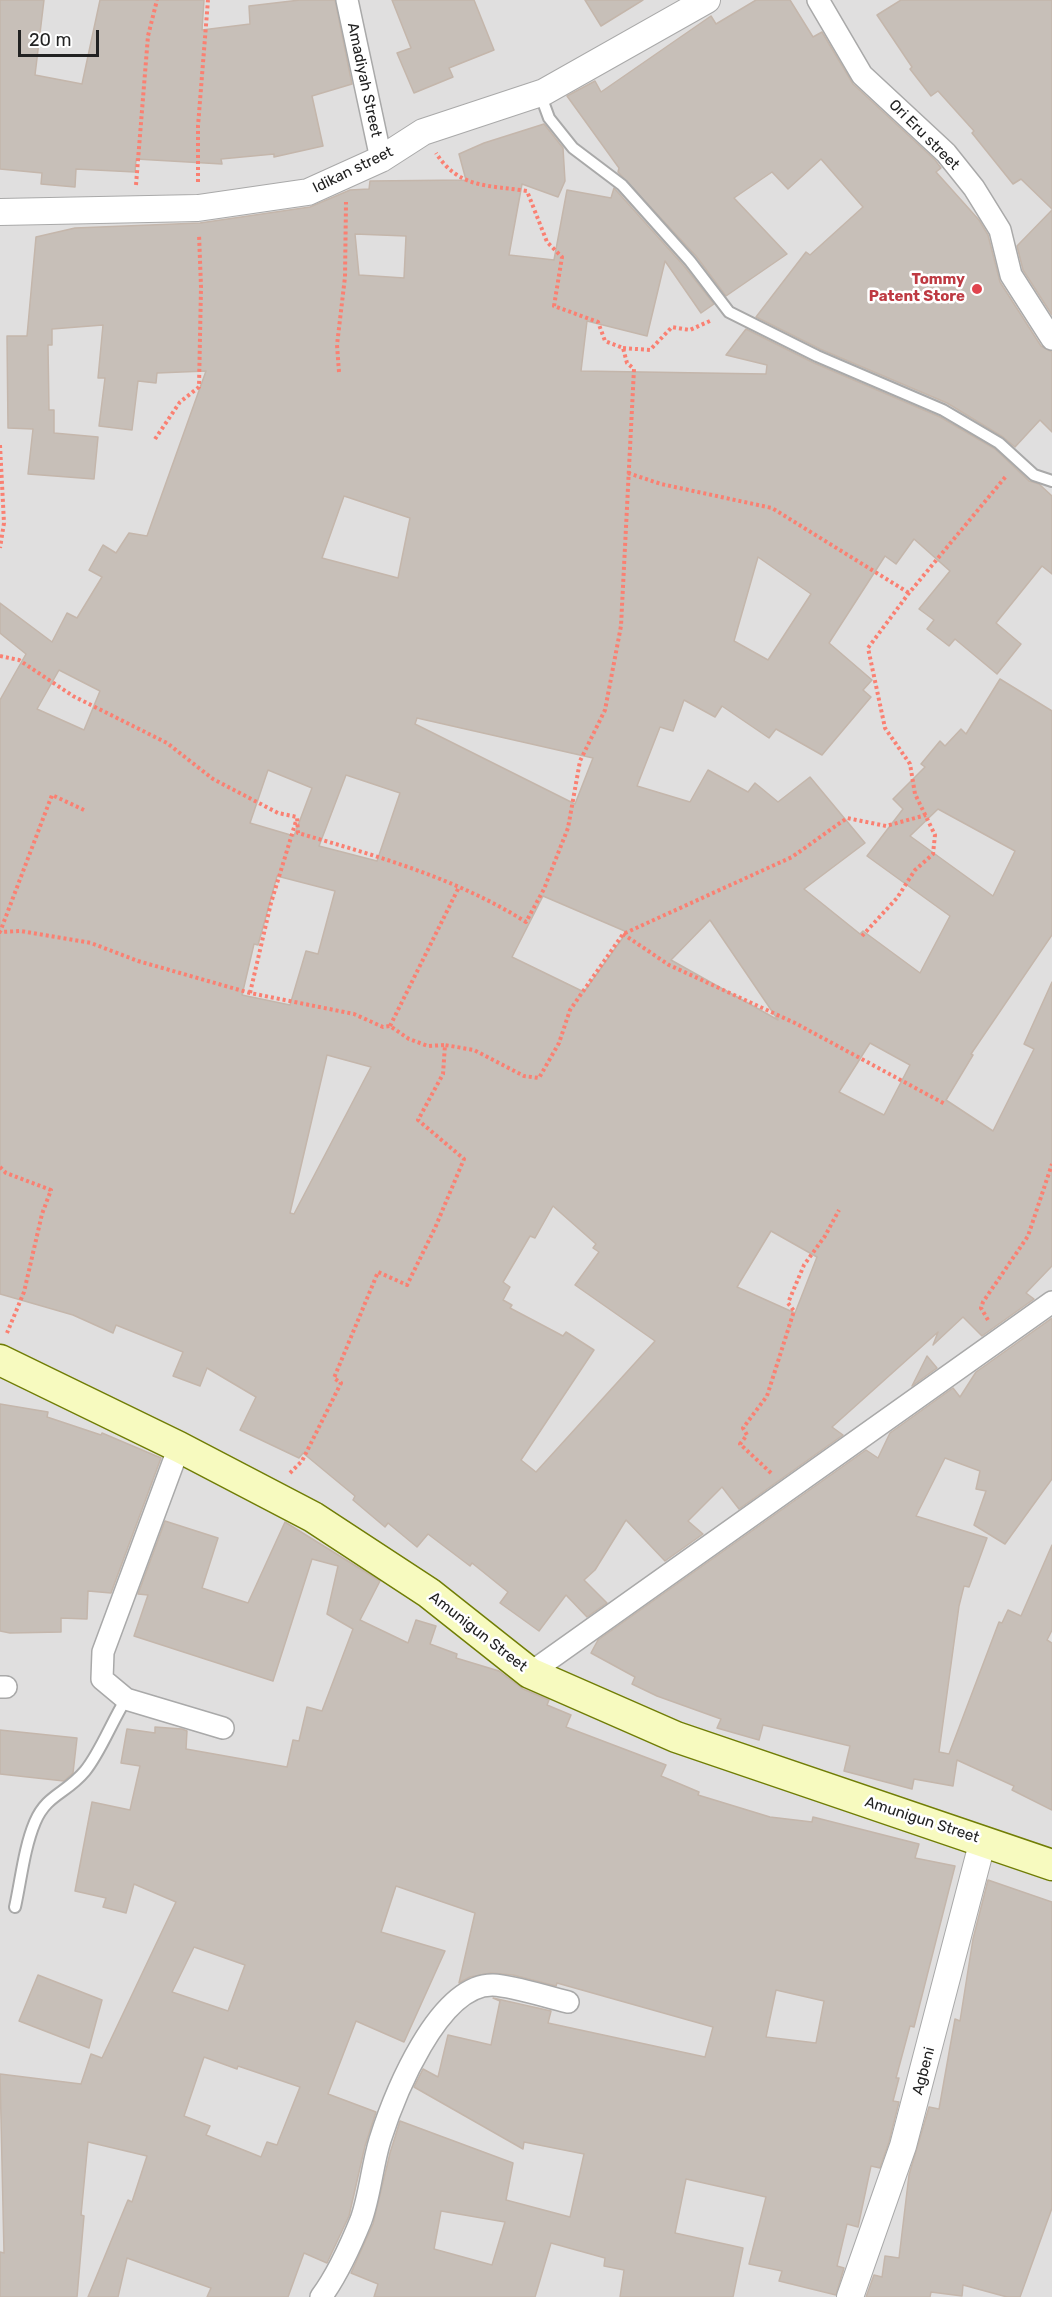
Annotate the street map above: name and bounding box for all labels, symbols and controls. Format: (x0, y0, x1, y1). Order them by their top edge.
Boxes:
scale bar (21, 18, 102, 56)
street label: Amadiyah Street (343, 21, 385, 139)
text: 20 m (29, 29, 71, 51)
street label: Ori Eru street (885, 96, 963, 174)
street label: Idikan street (310, 143, 396, 197)
place label: Tommy Patent Store (869, 271, 965, 306)
marker: Tommy Patent Store (970, 282, 984, 296)
street label: Amunigun Street (425, 1588, 531, 1676)
street label: Amunigun Street (863, 1793, 981, 1847)
street label: Agbeni (909, 2045, 939, 2097)

